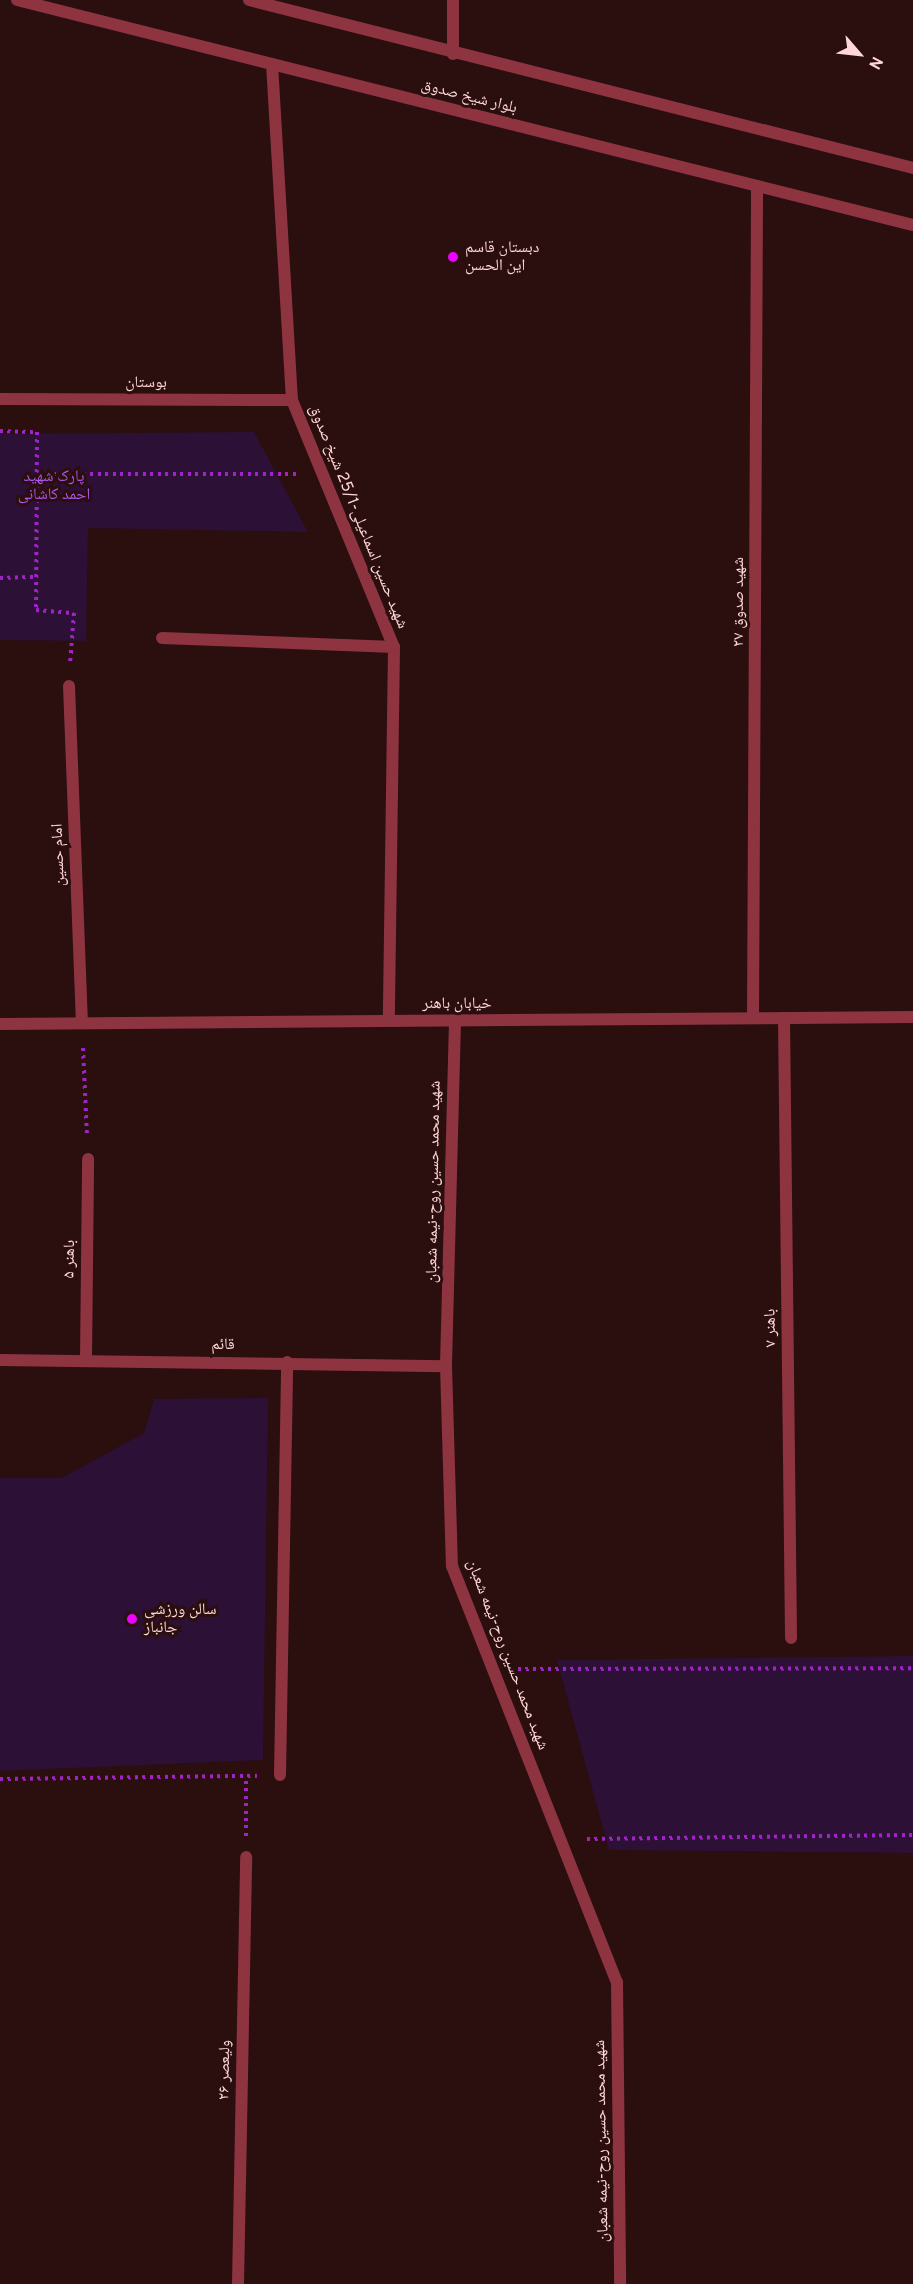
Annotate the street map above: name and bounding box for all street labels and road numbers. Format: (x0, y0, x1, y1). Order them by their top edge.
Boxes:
street label: بلوار شیخ صدوق (419, 76, 519, 118)
street label: بوستان (125, 373, 167, 393)
street label: شهید حسین اسماعیلی-25/1 شیخ صدوق (304, 402, 412, 632)
street label: شهید صدوق ۲۷ (729, 557, 749, 647)
street label: امام حسین (48, 823, 70, 887)
street label: خیابان باهنر (422, 994, 492, 1014)
street label: شهید محمد حسین روح-نیمه شعبان (423, 1081, 445, 1283)
street label: باهنر ۵ (60, 1240, 80, 1278)
street label: باهنر ۷ (761, 1309, 781, 1347)
street label: قائم (211, 1335, 235, 1355)
street label: شهید محمد حسین روح-نیمه شعبان (462, 1557, 552, 1753)
street label: ولیعصر ۲۶ (215, 2040, 235, 2100)
street label: شهید محمد حسین روح-نیمه شعبان (591, 2040, 613, 2242)

